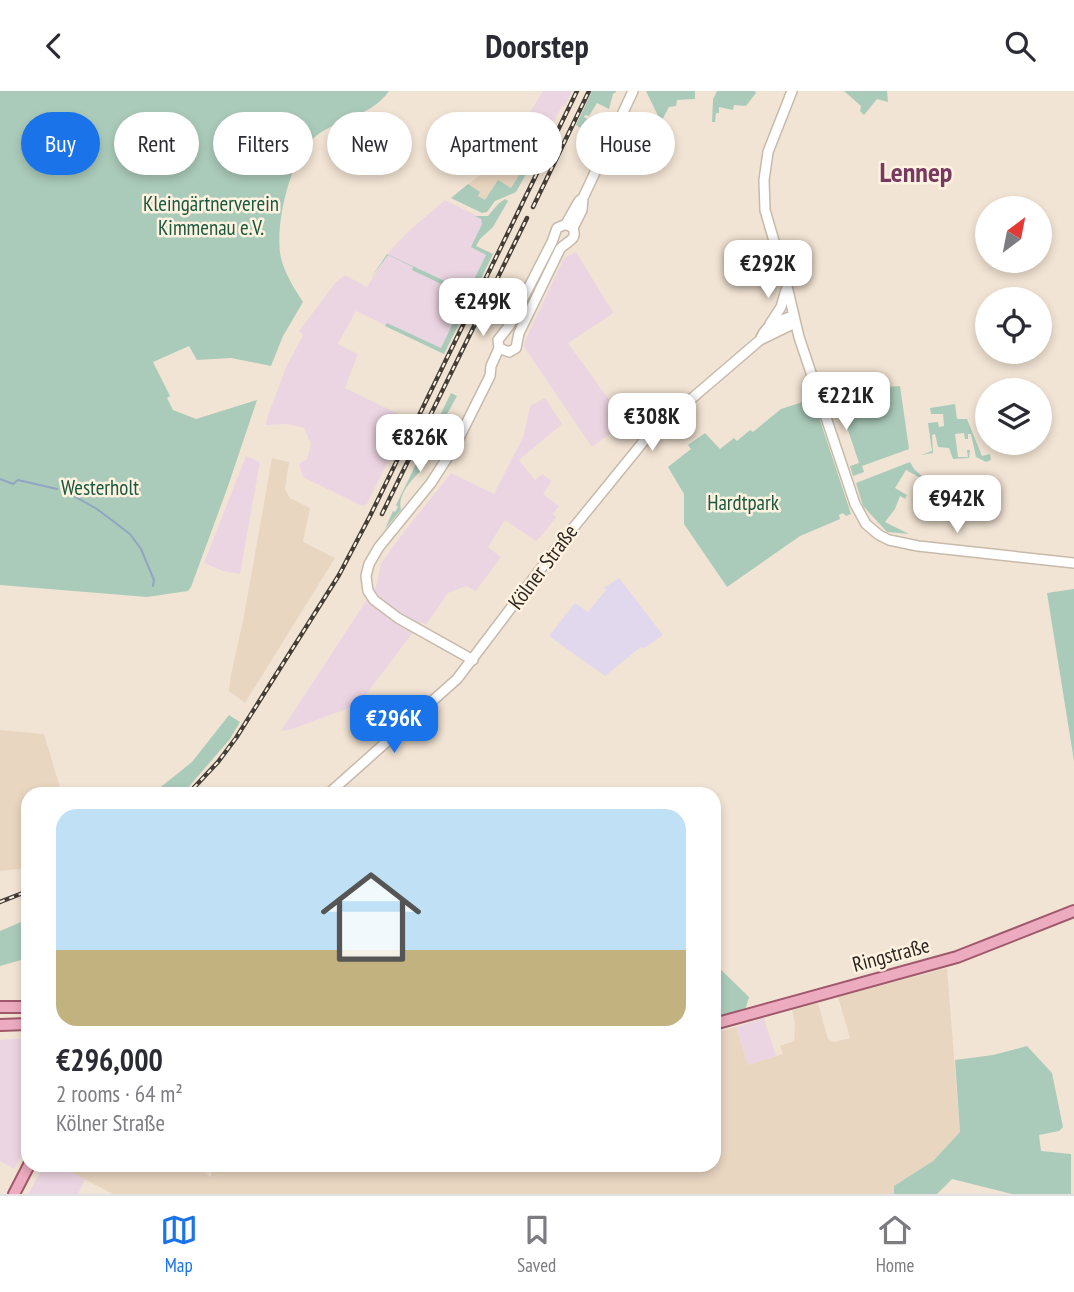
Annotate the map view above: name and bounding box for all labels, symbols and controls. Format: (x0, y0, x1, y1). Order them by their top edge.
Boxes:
text: Doorstep (485, 25, 589, 67)
icon: back (35, 27, 73, 65)
icon: search (1001, 27, 1039, 65)
chip: Buy (21, 112, 100, 175)
chip: Rent (114, 112, 199, 175)
chip: Filters (213, 112, 313, 175)
chip: New (327, 112, 412, 175)
chip: Apartment (426, 112, 562, 175)
chip: House (576, 112, 675, 175)
district label: Lennep (880, 153, 952, 190)
park label: Kleingärtnerverein Kimmenau e.V. (143, 190, 279, 241)
north arrow (975, 196, 1052, 273)
map controls (975, 196, 1052, 455)
pin: €292K (719, 241, 817, 300)
text: €292K (740, 248, 796, 277)
pin: €249K (434, 279, 532, 338)
text: €249K (455, 286, 511, 315)
button: locate (975, 287, 1052, 364)
pin: €221K (797, 373, 895, 432)
button: layers (975, 378, 1052, 455)
text: €221K (818, 380, 874, 409)
pin: €308K (603, 393, 701, 453)
text: €308K (624, 401, 680, 430)
pin: €826K (371, 415, 469, 474)
text: €826K (392, 422, 448, 451)
park label: Westerholt (61, 474, 139, 501)
pin: €942K (908, 475, 1006, 535)
text: €942K (929, 483, 985, 512)
park label: Hardtpark (707, 489, 779, 516)
street label: Kölner Straße (502, 519, 583, 615)
pin: €296K (345, 695, 443, 755)
text: €296K (366, 703, 422, 732)
icon: home (308, 854, 434, 980)
street label: Ringstraße (849, 931, 932, 978)
text: €296,000 (56, 1040, 163, 1079)
text: 2 rooms · 64 m² (56, 1079, 183, 1108)
text: Kölner Straße (56, 1108, 165, 1137)
tab: Map (160, 1211, 198, 1277)
tab: Saved (517, 1211, 556, 1277)
tab: Home (876, 1211, 914, 1277)

